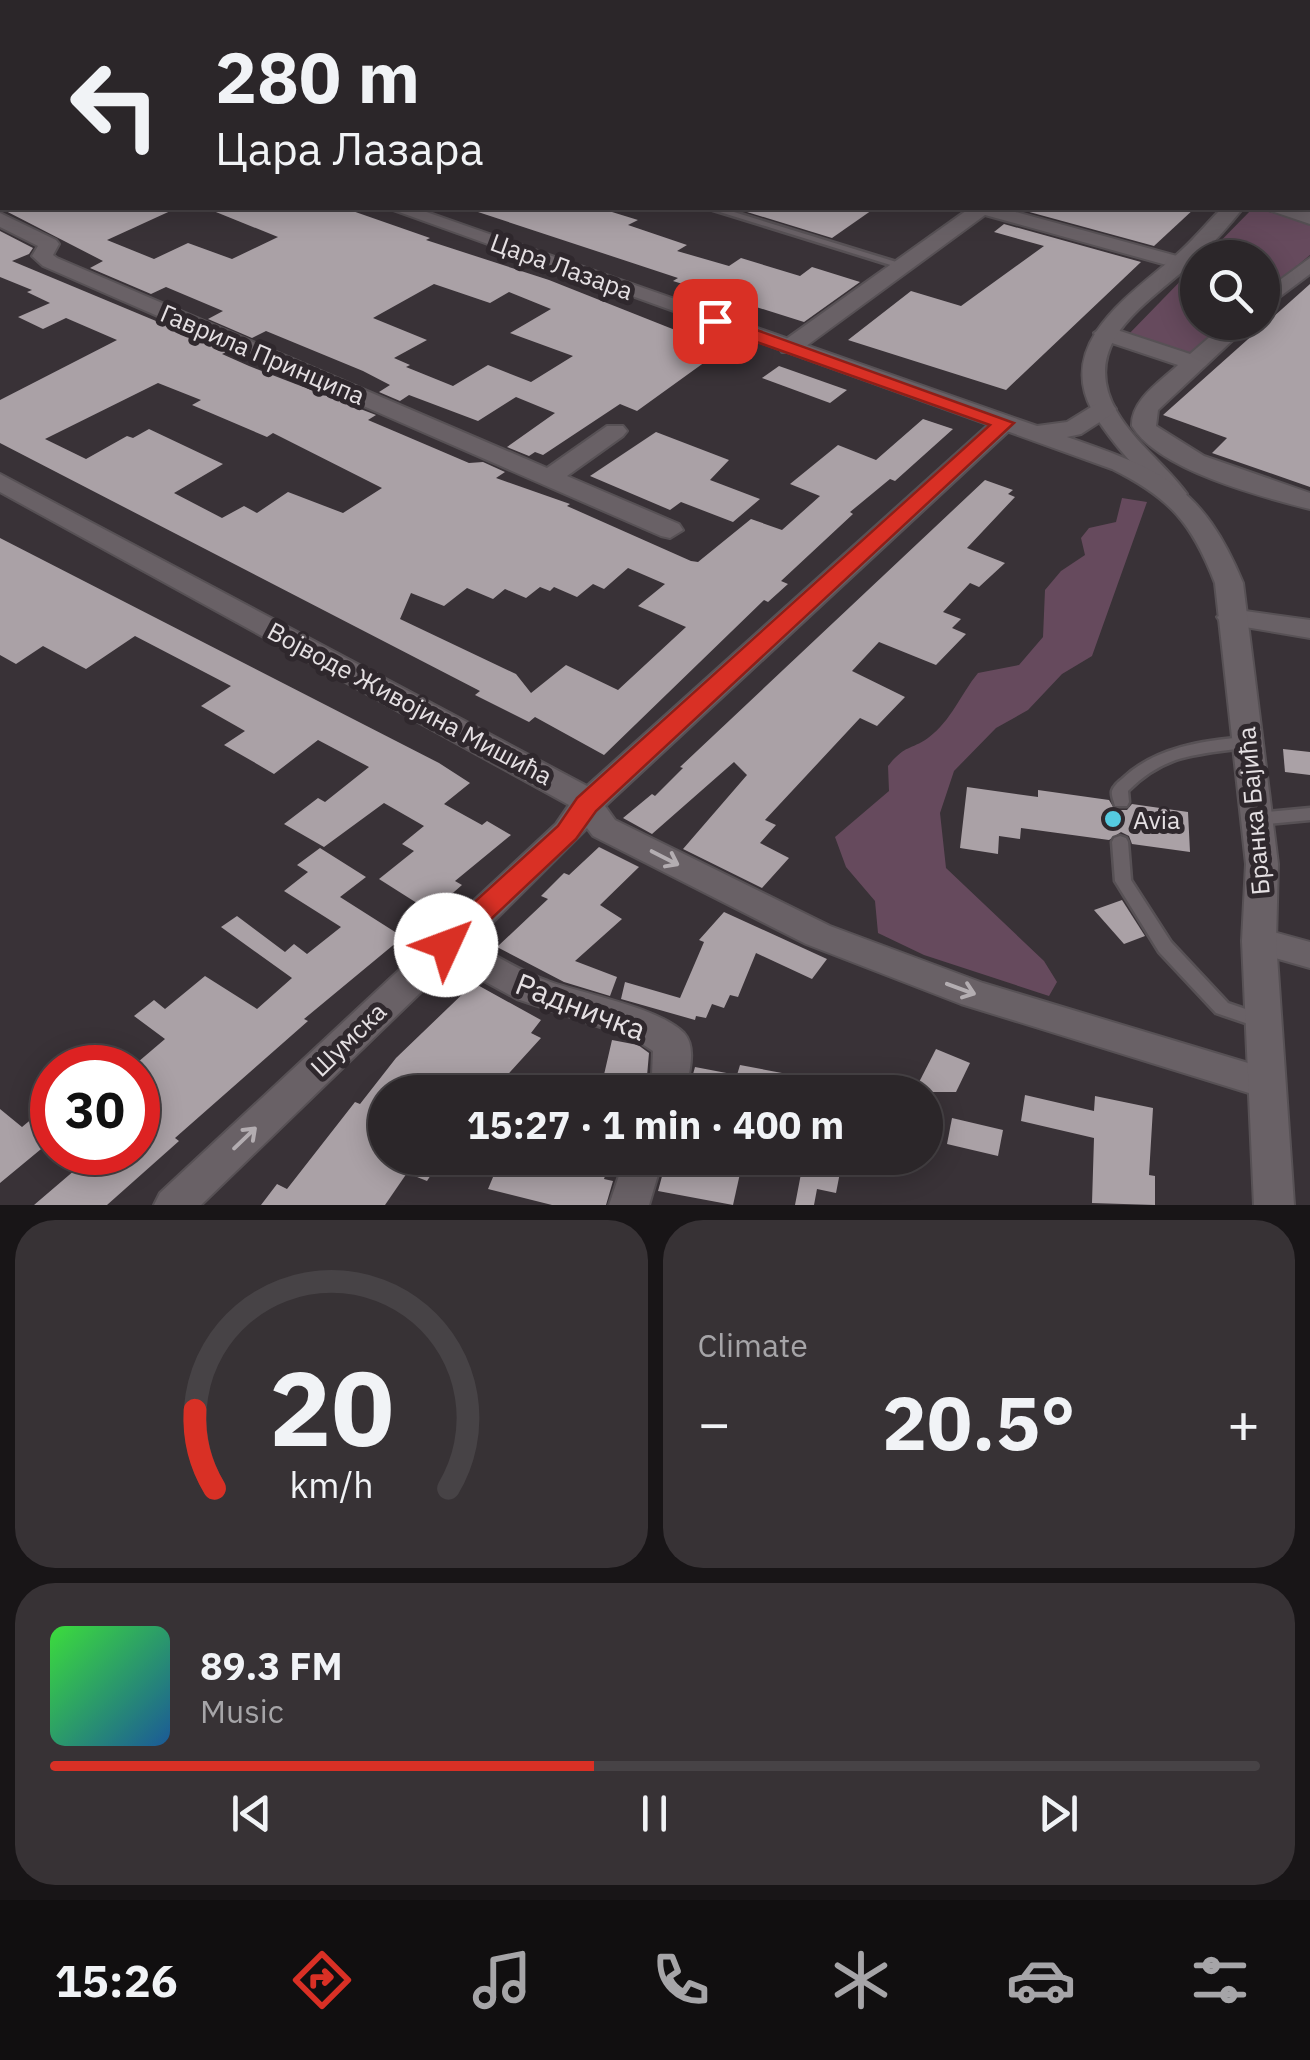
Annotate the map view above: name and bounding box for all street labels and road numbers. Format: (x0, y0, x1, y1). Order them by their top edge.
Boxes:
street label: Цара Лазара (486, 225, 638, 307)
street label: Гаврила Принципа (156, 296, 370, 412)
street label: Војводе Живојина Мишића (262, 614, 558, 792)
street label: Бранка Бајића (1229, 725, 1277, 897)
street label: Радничка (510, 963, 652, 1049)
street label: Шумска (303, 995, 393, 1083)

